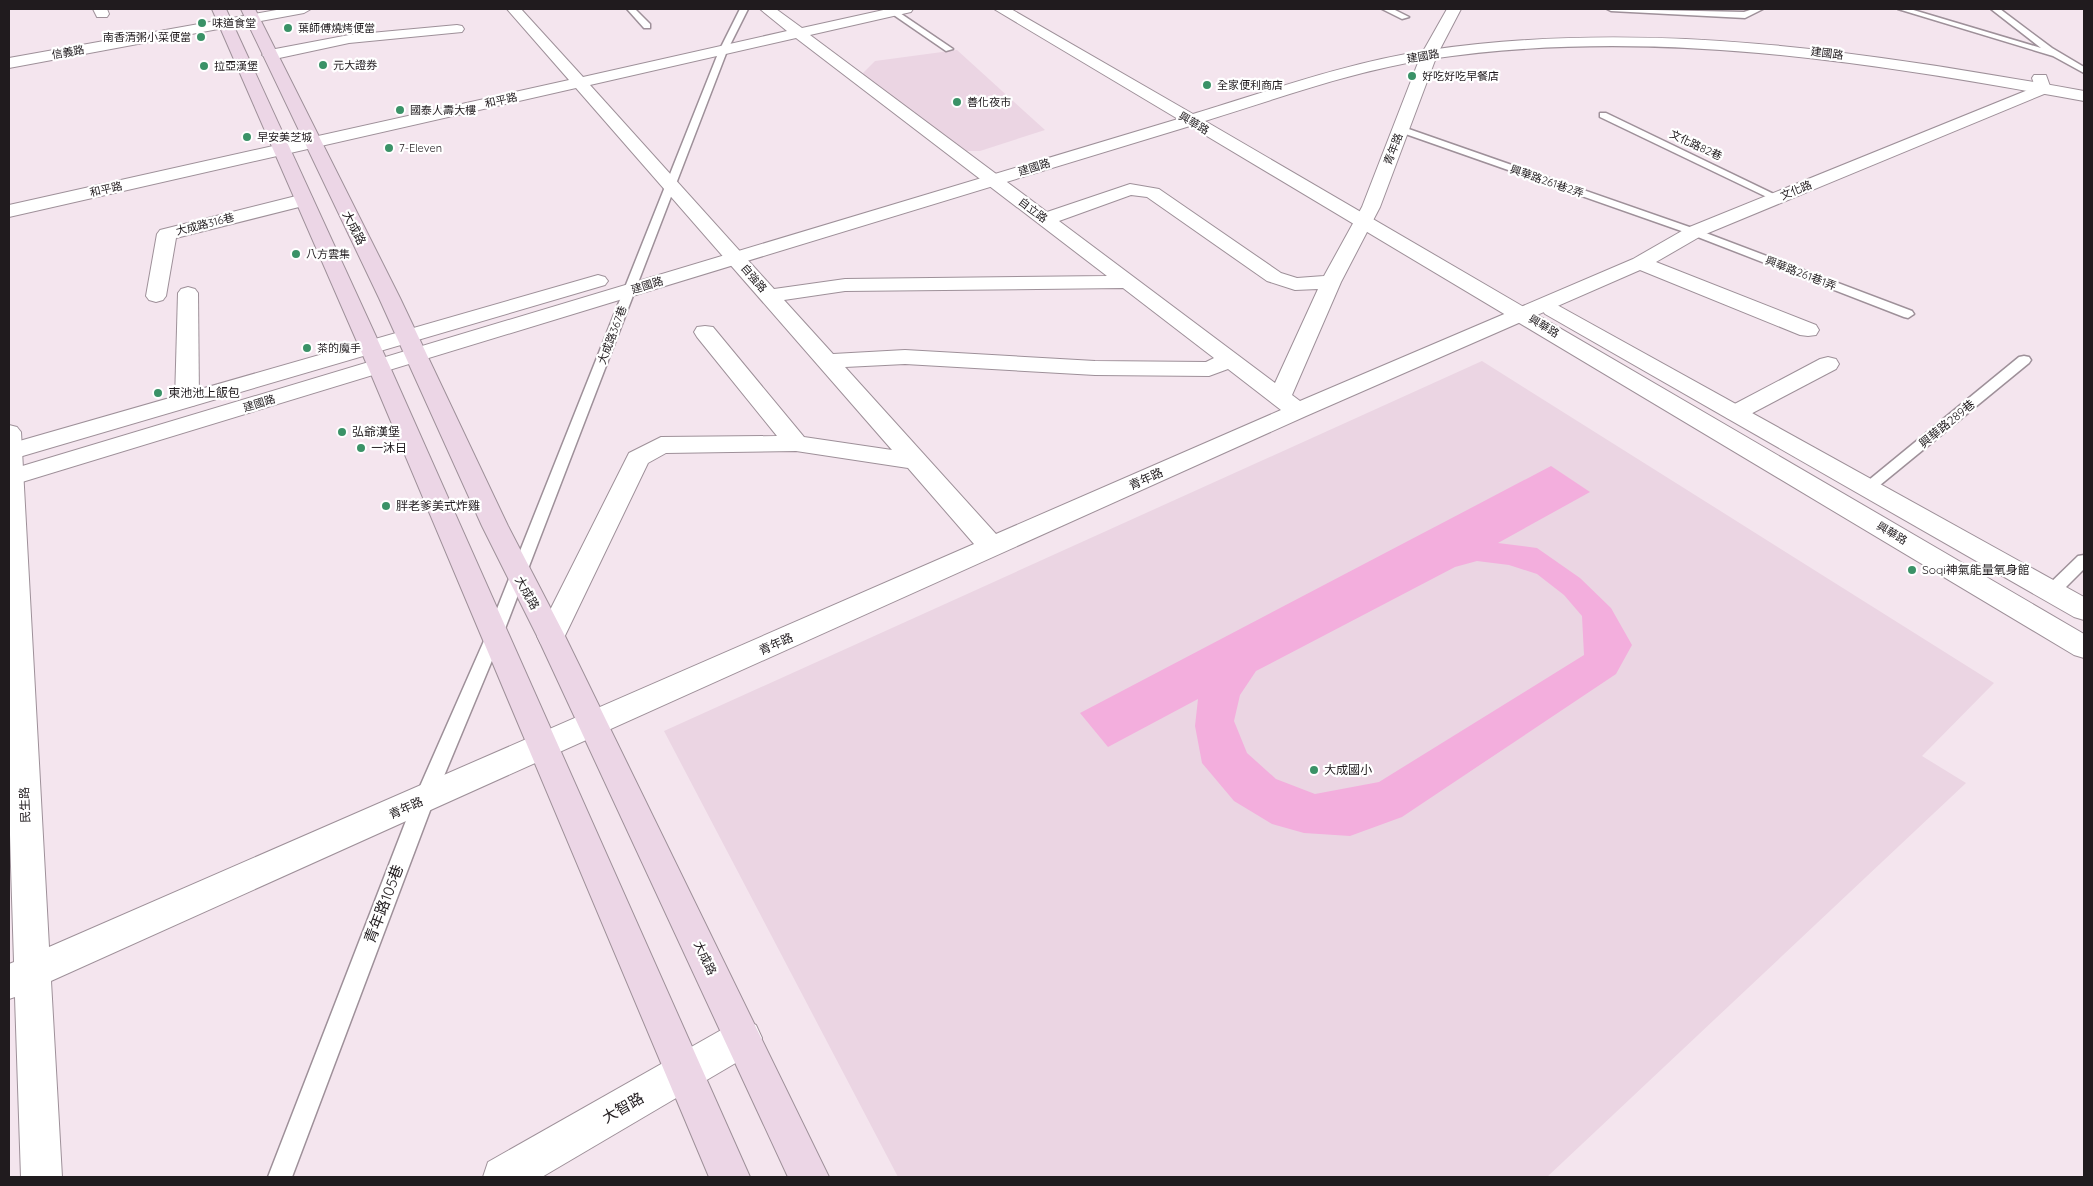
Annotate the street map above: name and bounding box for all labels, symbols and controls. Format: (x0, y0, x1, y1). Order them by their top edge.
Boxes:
place label: 味道食堂 (212, 16, 256, 30)
marker: 味道食堂 (196, 17, 208, 29)
place label: 葉師傅燒烤便當 (298, 21, 375, 35)
marker: 葉師傅燒烤便當 (282, 22, 294, 34)
place label: 南香清粥小菜便當 (103, 30, 191, 44)
marker: 南香清粥小菜便當 (195, 31, 207, 43)
street label: 信義路 (51, 42, 85, 62)
street label: 建國路 (1810, 44, 1844, 62)
street label: 建國路 (1406, 46, 1440, 66)
place label: 元大證券 (333, 58, 377, 72)
place label: 拉亞漢堡 (214, 59, 258, 73)
marker: 元大證券 (317, 59, 329, 71)
marker: 拉亞漢堡 (198, 60, 210, 72)
place label: 好吃好吃早餐店 (1422, 69, 1499, 83)
marker: 好吃好吃早餐店 (1406, 70, 1418, 82)
place label: 全家便利商店 (1217, 78, 1283, 92)
marker: 全家便利商店 (1201, 79, 1213, 91)
street label: 和平路 (483, 89, 519, 111)
place label: 善化夜市 (967, 95, 1011, 109)
marker: 善化夜市 (951, 96, 963, 108)
place label: 國泰人壽大樓 (410, 103, 476, 117)
marker: 國泰人壽大樓 (394, 104, 406, 116)
street label: 興華路 (1176, 109, 1212, 137)
street label: 文化路82巷 (1668, 127, 1724, 163)
place label: 早安美芝城 (257, 130, 312, 144)
marker: 早安美芝城 (241, 131, 253, 143)
street label: 青年路 (1381, 131, 1405, 167)
place label: 7-Eleven (399, 141, 442, 155)
marker: 7-Eleven (383, 142, 395, 154)
street label: 建國路 (1016, 155, 1052, 179)
street label: 興華路261巷2弄 (1508, 162, 1586, 200)
street label: 文化路 (1778, 177, 1814, 203)
street label: 和平路 (88, 178, 124, 200)
street label: 自立路 (1016, 194, 1050, 226)
street label: 大成路 (340, 208, 369, 247)
street label: 大成路316巷 (174, 210, 236, 238)
place label: 八方雲集 (306, 247, 350, 261)
marker: 八方雲集 (290, 248, 302, 260)
street label: 興華路261巷1弄 (1763, 253, 1839, 293)
street label: 自強路 (738, 261, 770, 295)
street label: 建國路 (629, 273, 665, 297)
street label: 大成路367巷 (594, 304, 630, 366)
street label: 興華路 (1526, 312, 1562, 340)
place label: 茶的魔手 (317, 341, 361, 355)
marker: 茶的魔手 (301, 342, 313, 354)
place label: 東池池上飯包 (168, 385, 240, 400)
marker: 東池池上飯包 (152, 387, 164, 399)
street label: 建國路 (241, 391, 277, 415)
street label: 興華路289巷 (1916, 396, 1978, 451)
place label: 弘爺漢堡 (352, 424, 400, 439)
marker: 弘爺漢堡 (336, 426, 348, 438)
place label: 一沐日 (371, 440, 407, 455)
marker: 一沐日 (355, 442, 367, 454)
street label: 青年路 (1126, 464, 1165, 493)
place label: 胖老爹美式炸雞 (396, 498, 480, 513)
marker: 胖老爹美式炸雞 (380, 500, 392, 512)
street label: 興華路 (1874, 519, 1910, 547)
place label: Soqi神氣能量氧身館 (1922, 562, 2030, 577)
marker: Soqi神氣能量氧身館 (1906, 564, 1918, 576)
street label: 大成路 (512, 573, 543, 612)
street label: 青年路 (756, 629, 795, 658)
place label: 大成國小 (1324, 762, 1372, 777)
marker: 大成國小 (1308, 764, 1320, 776)
street label: 民生路 (16, 787, 33, 823)
street label: 青年路 (386, 793, 425, 822)
street label: 青年路105巷 (360, 862, 407, 946)
street label: 大成路 (691, 938, 720, 977)
street label: 大智路 (599, 1088, 647, 1127)

